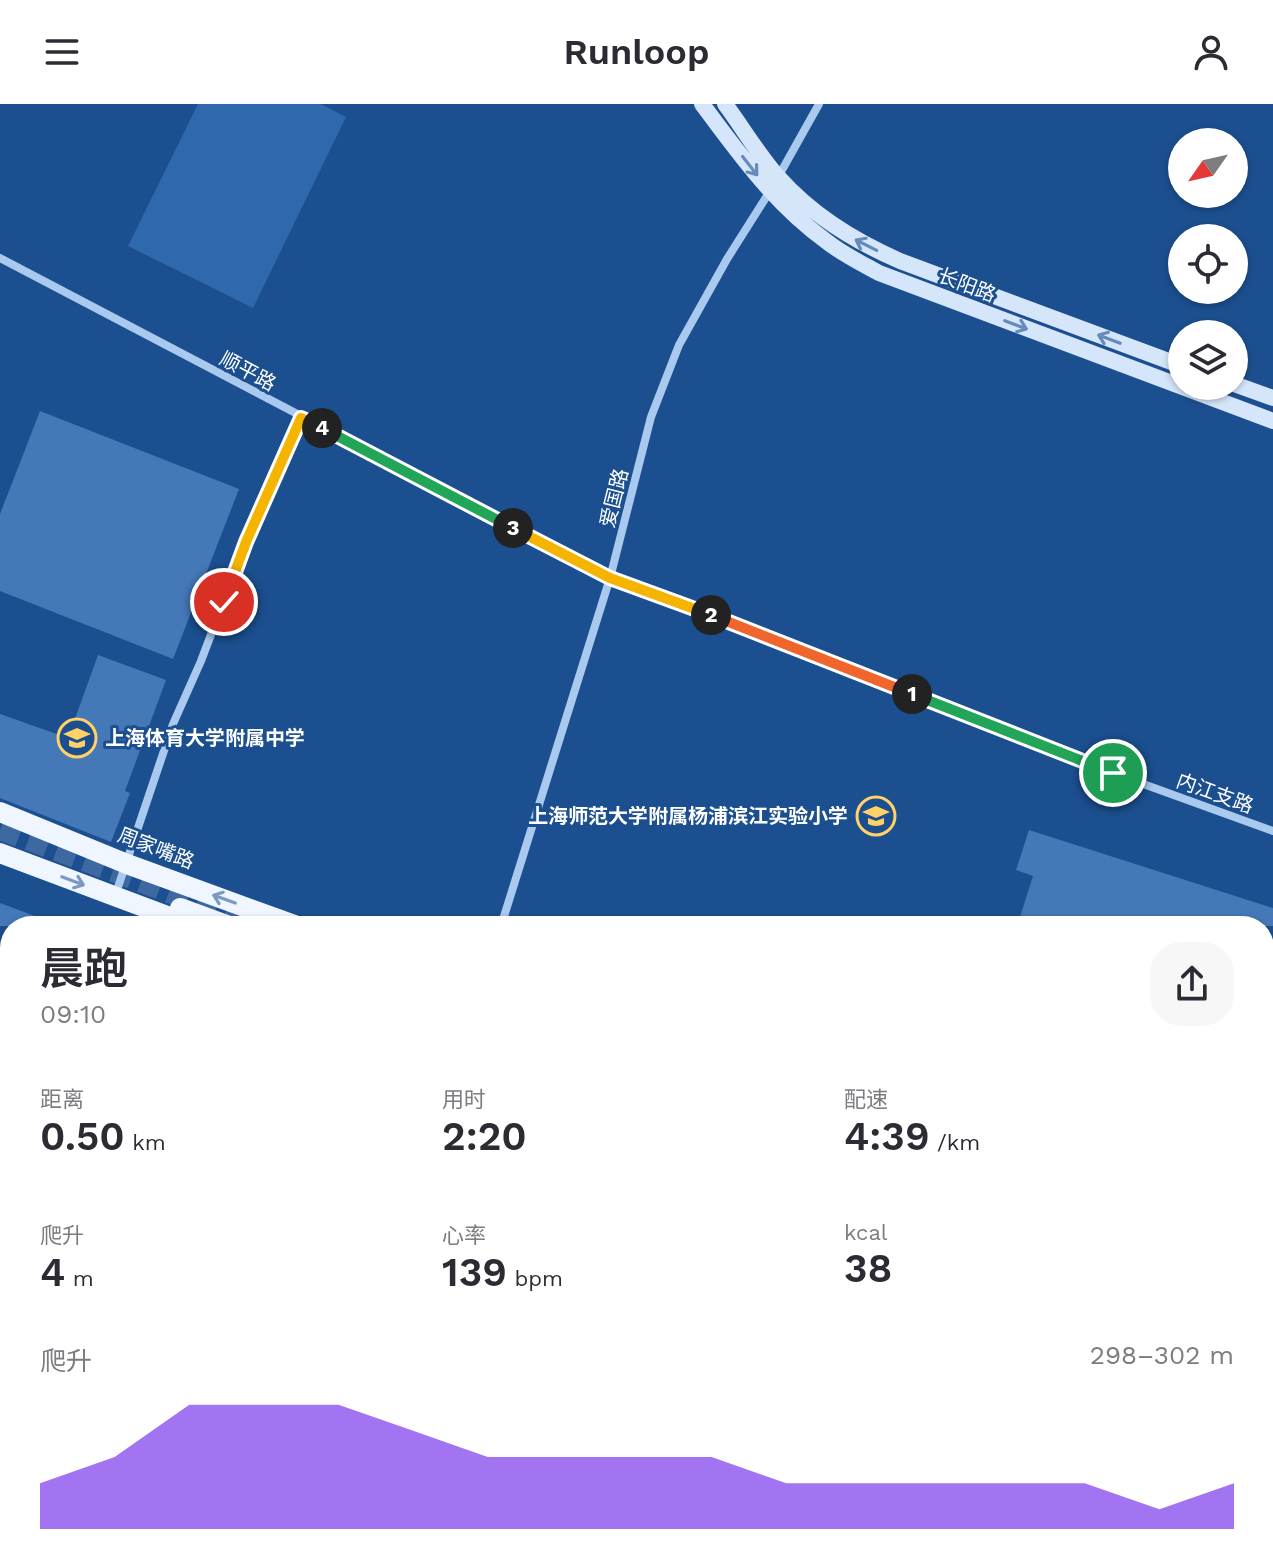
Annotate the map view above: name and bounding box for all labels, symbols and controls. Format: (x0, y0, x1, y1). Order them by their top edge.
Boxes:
icon: menu (40, 30, 84, 74)
icon: person (1189, 30, 1233, 74)
text: Runloop (564, 31, 709, 73)
north arrow (1168, 128, 1248, 208)
map controls (1168, 128, 1248, 400)
one-way arrow (741, 155, 758, 176)
button: locate (1168, 224, 1248, 304)
one-way arrow (855, 237, 879, 253)
street label: 长阳路 (935, 263, 999, 307)
one-way arrow (1003, 319, 1028, 333)
button: layers (1168, 320, 1248, 400)
one-way arrow (1097, 331, 1122, 345)
street label: 顺平路 (216, 346, 280, 396)
pin: 4 (302, 408, 342, 448)
text: 4 (315, 415, 329, 440)
street label: 爱国路 (595, 466, 633, 530)
pin: 3 (493, 508, 533, 548)
text: 3 (506, 515, 520, 540)
pin (190, 568, 258, 636)
icon: check (202, 580, 246, 624)
pin: 2 (691, 595, 731, 635)
text: 2 (704, 602, 718, 627)
pin: 1 (892, 674, 932, 714)
text: 1 (907, 681, 917, 706)
school or university icon: 上海体育大学附属中学 (56, 717, 98, 759)
place label: 上海体育大学附属中学 (105, 726, 305, 750)
pin (1079, 739, 1147, 807)
icon: arrive (1091, 751, 1135, 795)
street label: 内江支路 (1173, 768, 1257, 818)
school or university icon: 上海师范大学附属杨浦滨江实验小学 (855, 795, 897, 837)
place label: 上海师范大学附属杨浦滨江实验小学 (528, 804, 848, 828)
street label: 周家嘴路 (114, 822, 198, 874)
one-way arrow (60, 875, 85, 889)
one-way arrow (212, 891, 237, 905)
button: share (1150, 942, 1234, 1026)
text: 晨跑 (40, 943, 128, 995)
text: 09:10 (40, 999, 106, 1029)
text: 距离 (40, 1087, 84, 1112)
text: 用时 (442, 1087, 486, 1112)
text: 配速 (844, 1087, 888, 1112)
text: 0.50 (40, 1113, 125, 1160)
text: 2:20 (442, 1113, 527, 1160)
text: 4:39 (844, 1113, 930, 1160)
text: km (125, 1130, 166, 1155)
text: /km (930, 1130, 980, 1155)
text: kcal (844, 1220, 888, 1245)
text: 爬升 (40, 1223, 84, 1248)
text: 心率 (442, 1223, 486, 1248)
text: 38 (844, 1245, 892, 1292)
text: 4 (40, 1249, 65, 1296)
text: 139 (442, 1249, 507, 1296)
text: m (65, 1266, 94, 1291)
text: bpm (507, 1266, 563, 1291)
text: 298–302 m (1090, 1340, 1234, 1370)
text: 爬升 (40, 1346, 92, 1376)

